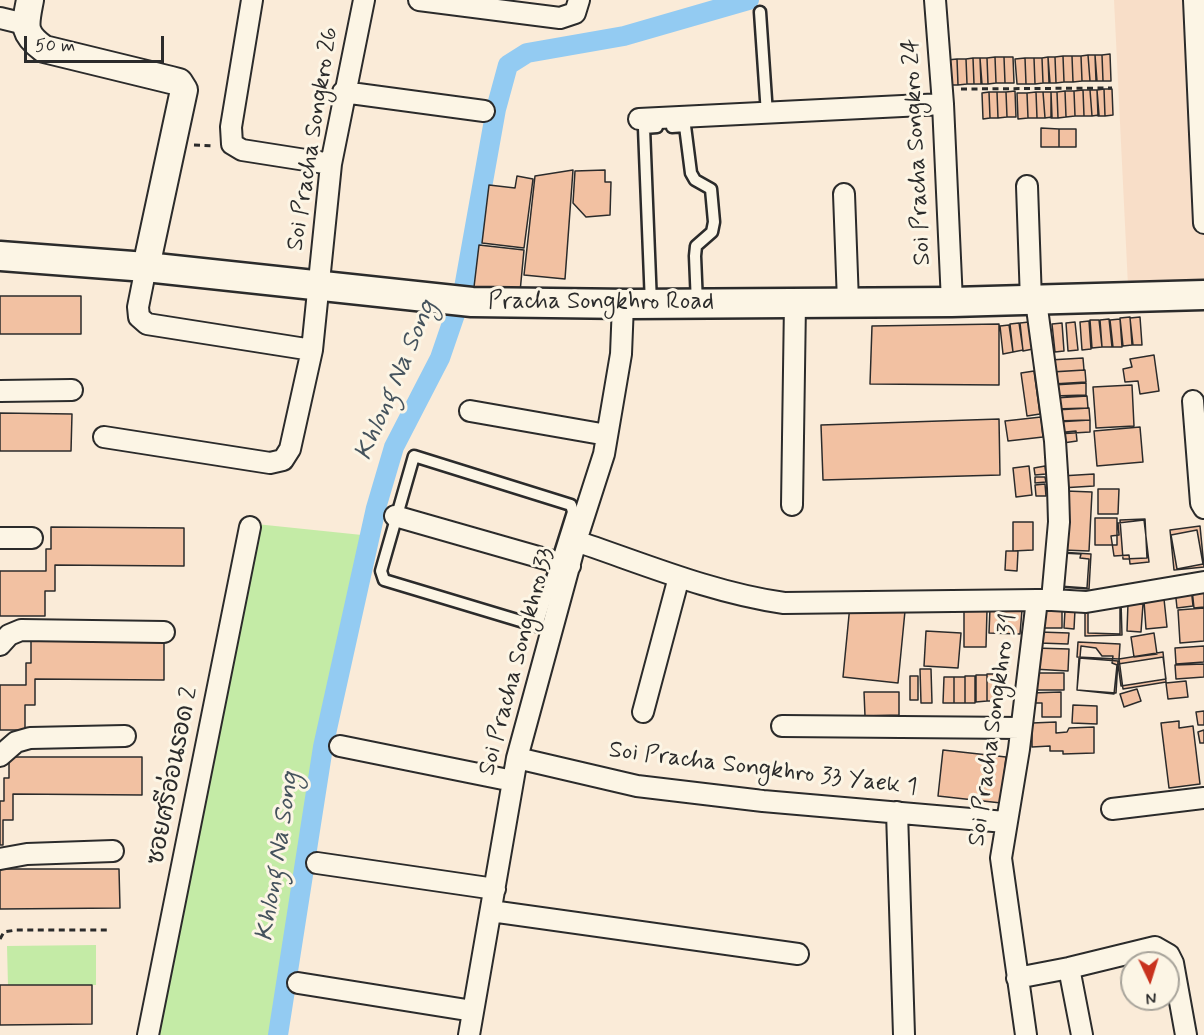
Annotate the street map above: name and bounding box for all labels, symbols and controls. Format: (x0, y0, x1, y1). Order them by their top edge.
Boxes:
scale bar (27, 24, 166, 62)
street label: Soi Pracha Songkro 26 (282, 25, 346, 253)
text: 50 m (35, 34, 75, 58)
street label: Soi Pracha Songkro 24 (898, 38, 938, 266)
street label: Pracha Songkhro Road (488, 289, 714, 317)
water label: Khlong Na Song (349, 296, 445, 466)
street label: Soi Pracha Songkhro 33 (474, 545, 562, 779)
street label: Soi Pracha Songkhro 31 (963, 612, 1025, 848)
street label: ซอยศรีอ่อนรอด 2 (143, 685, 205, 867)
street label: Soi Pracha Songkhro 33 Yaek 1 (607, 737, 919, 803)
water label: Khlong Na Song (250, 770, 308, 944)
north arrow (1120, 951, 1180, 1011)
text: N (1145, 987, 1157, 1008)

